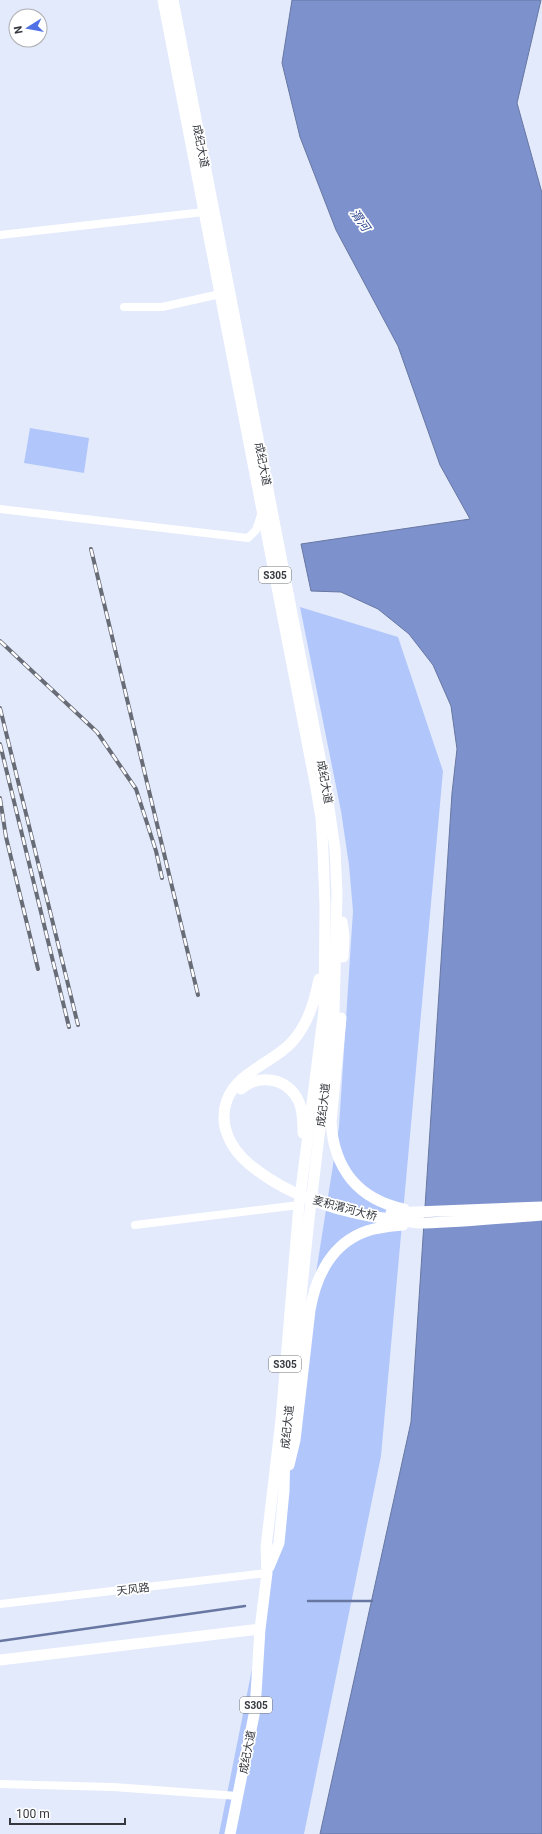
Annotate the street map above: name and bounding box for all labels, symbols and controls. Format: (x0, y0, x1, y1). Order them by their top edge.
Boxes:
north arrow (8, 8, 48, 48)
text: N (12, 25, 26, 35)
street label: 成纪大道 (190, 123, 211, 169)
water label: 渭河 (347, 206, 374, 235)
street label: 成纪大道 (252, 441, 273, 487)
road number: S305 (259, 567, 291, 583)
street label: 成纪大道 (314, 759, 335, 805)
street label: 成纪大道 (314, 1082, 333, 1128)
street label: 麦积渭河大桥 (311, 1194, 378, 1223)
road number: S305 (269, 1356, 301, 1372)
street label: 成纪大道 (279, 1404, 296, 1450)
street label: 天风路 (116, 1581, 150, 1598)
road number: S305 (240, 1697, 272, 1713)
street label: 成纪大道 (237, 1729, 258, 1775)
scale bar (10, 1800, 125, 1826)
text: 100 m (16, 1807, 50, 1821)

